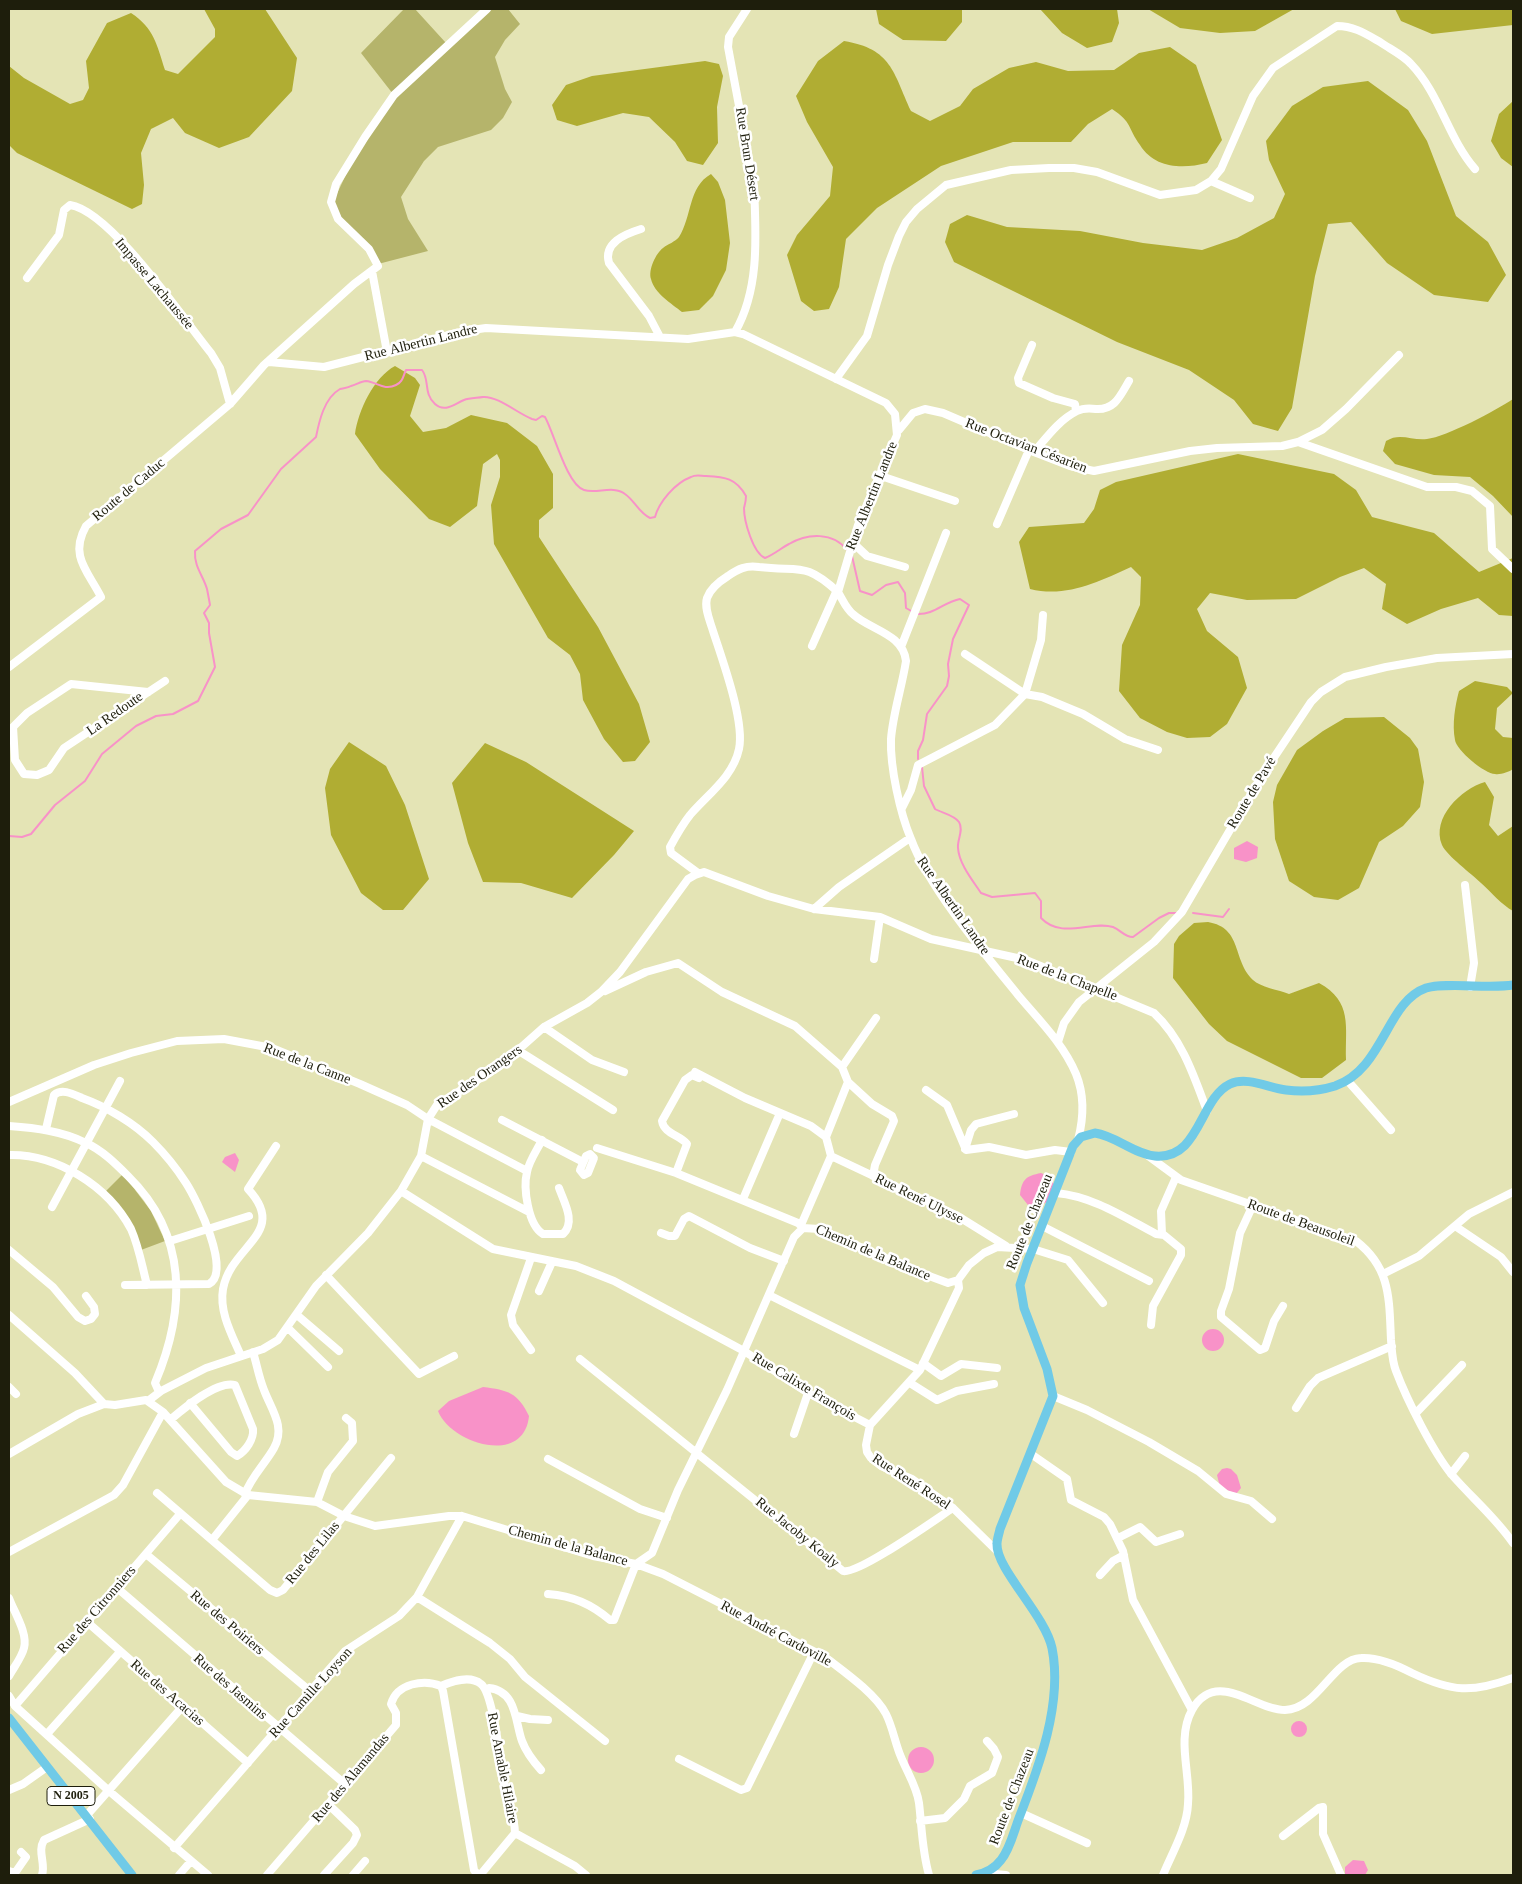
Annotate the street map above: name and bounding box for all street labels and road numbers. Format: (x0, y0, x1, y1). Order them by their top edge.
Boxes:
street label: Rue Brun Désert (731, 106, 763, 202)
street label: Impasse Lachaussée (111, 235, 197, 333)
street label: Rue Albertin Landre (363, 321, 479, 365)
street label: Rue Octavian Césarien (963, 415, 1089, 477)
street label: Rue Albertin Landre (843, 439, 901, 553)
street label: Route de Caduc (89, 455, 169, 525)
street label: La Redoute (84, 689, 146, 739)
street label: Route de Pavé (1224, 754, 1280, 832)
street label: Rue Albertin Landre (913, 854, 993, 958)
street label: Rue de la Chapelle (1014, 951, 1120, 1005)
street label: Rue de la Canne (261, 1040, 353, 1088)
street label: Rue des Orangers (434, 1042, 526, 1112)
street label: Rue René Ulysse (872, 1170, 966, 1228)
street label: Route de Chazeau (1003, 1172, 1057, 1272)
street label: Route de Beausoleil (1245, 1196, 1357, 1250)
street label: Chemin de la Balance (813, 1221, 933, 1285)
street label: Rue Calixte François (749, 1349, 859, 1425)
street label: Rue René Rosel (869, 1450, 953, 1514)
street label: Rue Jacoby Koaly (752, 1494, 842, 1572)
street label: Rue des Lilas (282, 1518, 344, 1588)
street label: Chemin de la Balance (506, 1522, 630, 1570)
street label: Rue des Citronniers (54, 1563, 140, 1657)
street label: Rue des Poiriers (186, 1587, 268, 1659)
street label: Rue André Cardoville (717, 1598, 835, 1670)
street label: Rue Camille Loyson (266, 1644, 356, 1742)
street label: Rue des Jasmins (190, 1650, 270, 1724)
street label: Rue des Acacias (127, 1656, 207, 1730)
street label: Rue Amable Hilaire (483, 1711, 521, 1825)
street label: Rue des Alamandas (309, 1730, 393, 1826)
street label: Route de Chazeau (986, 1746, 1038, 1848)
road number: N 2005 (47, 1786, 95, 1805)

